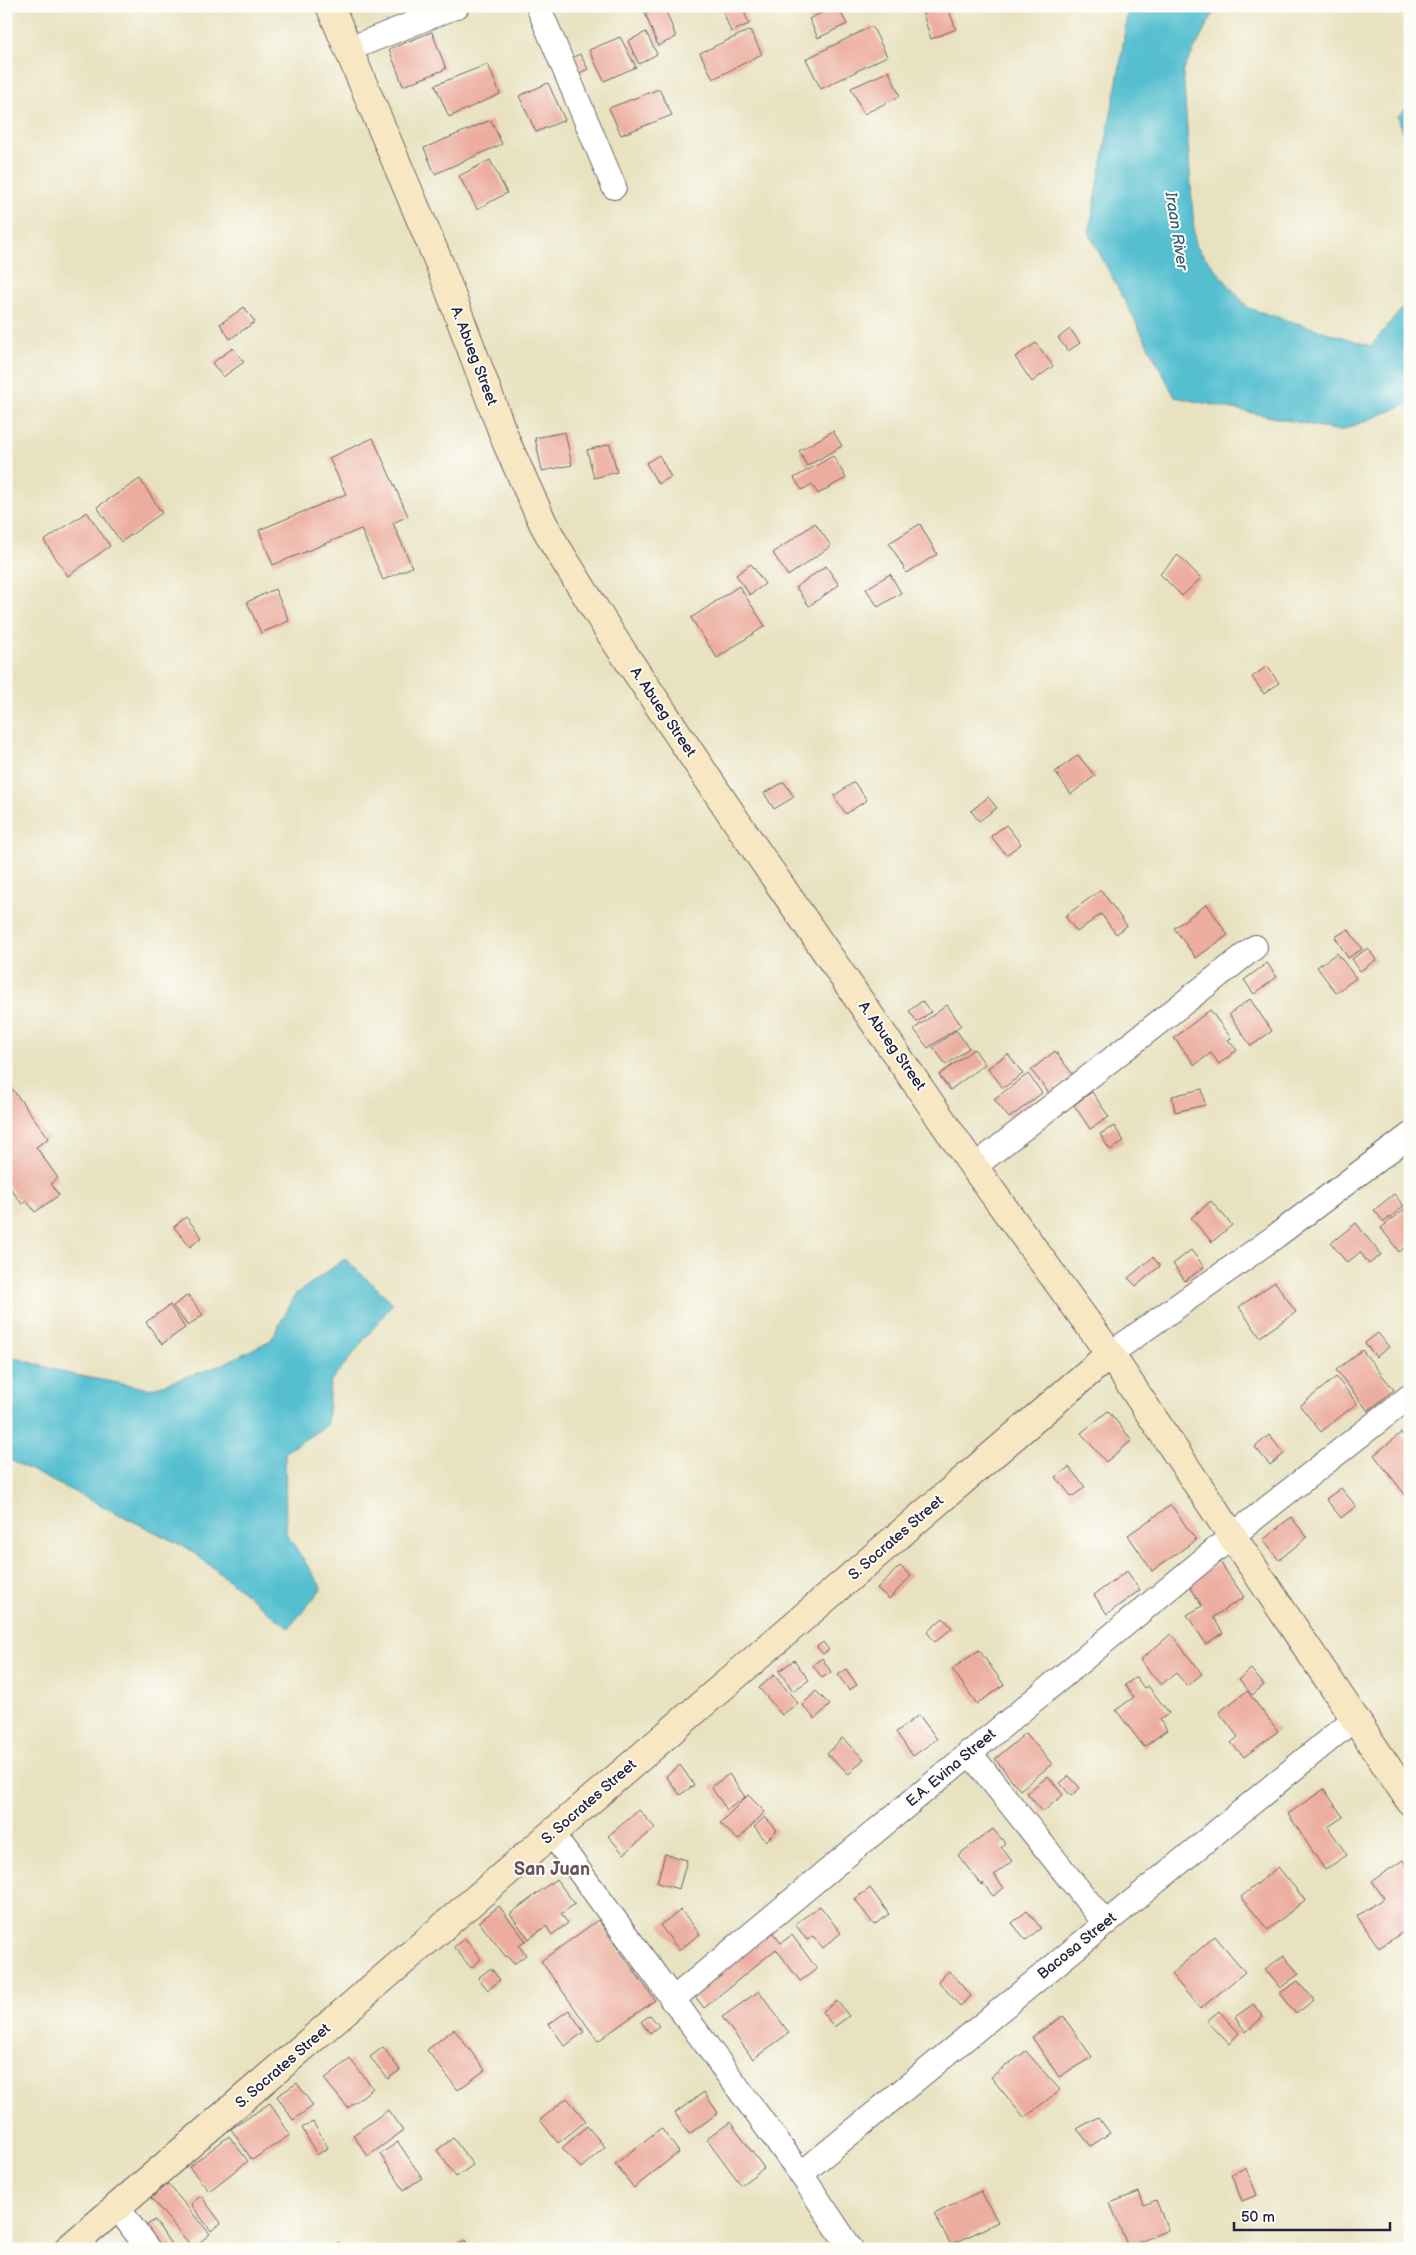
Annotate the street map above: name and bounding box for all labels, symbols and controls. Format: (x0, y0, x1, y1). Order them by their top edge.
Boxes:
water label: Iraan River (1160, 190, 1192, 273)
street label: A. Abueg Street (446, 304, 502, 409)
street label: A. Abueg Street (626, 663, 700, 761)
street label: A. Abueg Street (854, 998, 930, 1095)
street label: S. Socrates Street (844, 1491, 948, 1585)
street label: E.A. Evina Street (902, 1725, 1000, 1811)
street label: S. Socrates Street (537, 1755, 641, 1849)
district label: San Juan (514, 1859, 590, 1880)
street label: Bacosa Street (1034, 1908, 1121, 1984)
street label: S. Socrates Street (231, 2019, 335, 2113)
scale bar (1234, 2200, 1390, 2232)
text: 50 m (1241, 2208, 1275, 2227)

